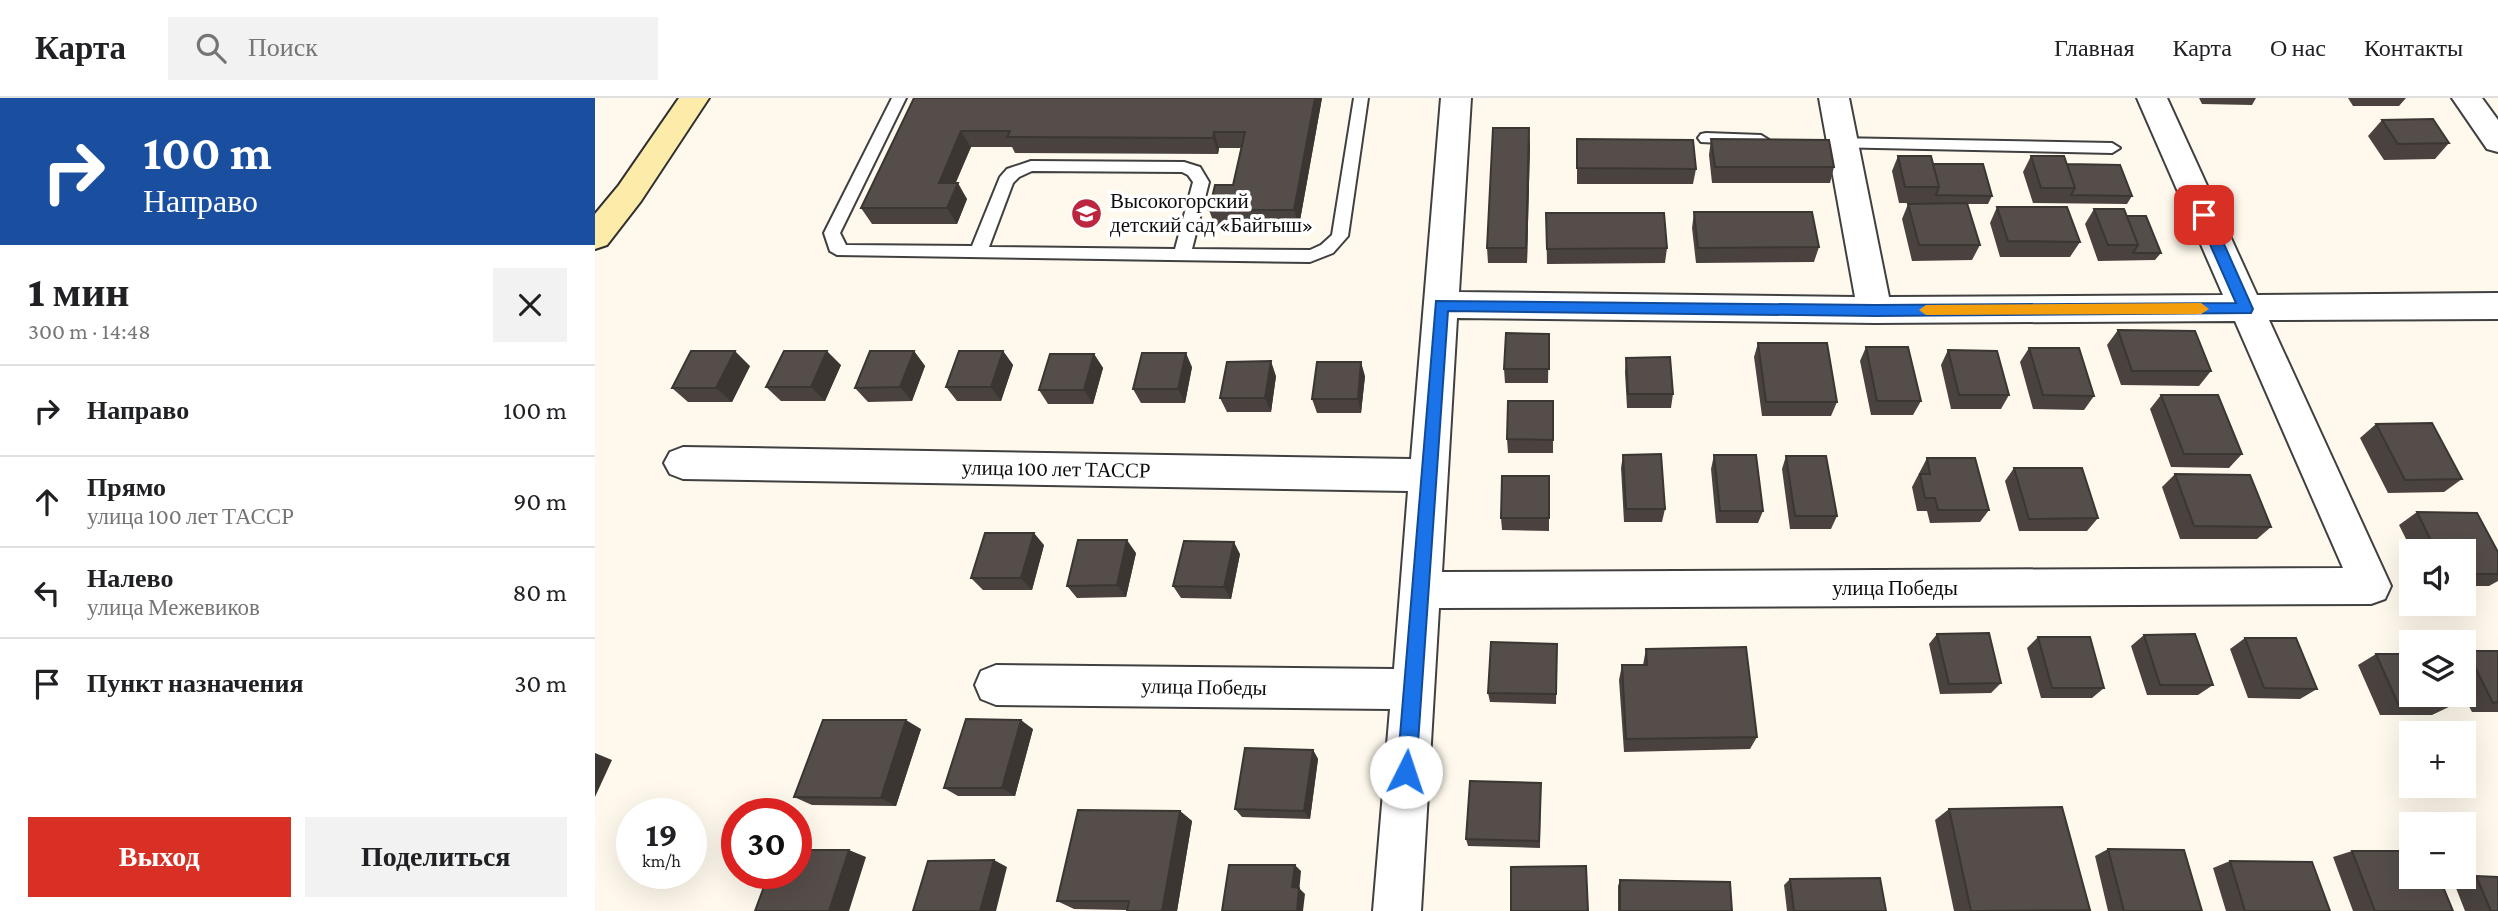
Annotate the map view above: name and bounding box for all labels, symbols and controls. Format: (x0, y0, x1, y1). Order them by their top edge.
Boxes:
search box (168, 17, 658, 80)
text: Карта (35, 29, 126, 66)
icon: search (192, 29, 230, 67)
text: Поиск (248, 33, 318, 62)
text: Главная (2054, 34, 2135, 61)
text: Карта (2173, 34, 2232, 61)
text: О нас (2270, 34, 2326, 61)
text: Контакты (2364, 34, 2463, 61)
text: 100 m (143, 125, 272, 180)
icon: right (28, 126, 119, 217)
text: Направо (143, 183, 258, 219)
pin (2174, 185, 2234, 245)
place label: Высокогорский детский сад «Байгыш» (1110, 189, 1313, 237)
school or university icon: Высокогорский детский сад «Байгыш» (1070, 196, 1104, 230)
icon: arrive (2185, 196, 2223, 234)
text: 1 мин (28, 268, 130, 315)
button: close (493, 268, 567, 342)
text: 300 m · 14:48 (28, 318, 151, 344)
icon: right (28, 392, 66, 430)
text: Направо (87, 396, 189, 425)
text: 100 m (503, 396, 567, 425)
street label: улица 100 лет ТАССР (961, 455, 1151, 483)
text: Прямо (87, 473, 166, 502)
icon: ahead (28, 483, 66, 521)
text: 90 m (513, 487, 567, 516)
text: улица 100 лет ТАССР (87, 503, 294, 529)
map controls (2399, 539, 2476, 889)
button: sound (2399, 539, 2476, 616)
text: Налево (87, 564, 173, 593)
icon: left (28, 574, 66, 612)
street label: улица Победы (1832, 576, 1958, 600)
text: 80 m (513, 578, 567, 607)
text: улица Межевиков (87, 594, 260, 620)
button: layers (2399, 630, 2476, 707)
icon: arrive (28, 665, 66, 703)
text: Пункт назначения (87, 669, 304, 698)
text: 30 m (514, 669, 567, 698)
street label: улица Победы (1141, 674, 1267, 700)
button: + (2399, 721, 2476, 798)
position arrow (1369, 735, 1443, 809)
speed limit sign: 30 (721, 798, 812, 889)
button: − (2399, 812, 2476, 889)
text: 19 (645, 815, 678, 854)
button: Выход (28, 817, 291, 897)
button: Поделиться (305, 817, 567, 897)
text: km/h (642, 851, 681, 871)

